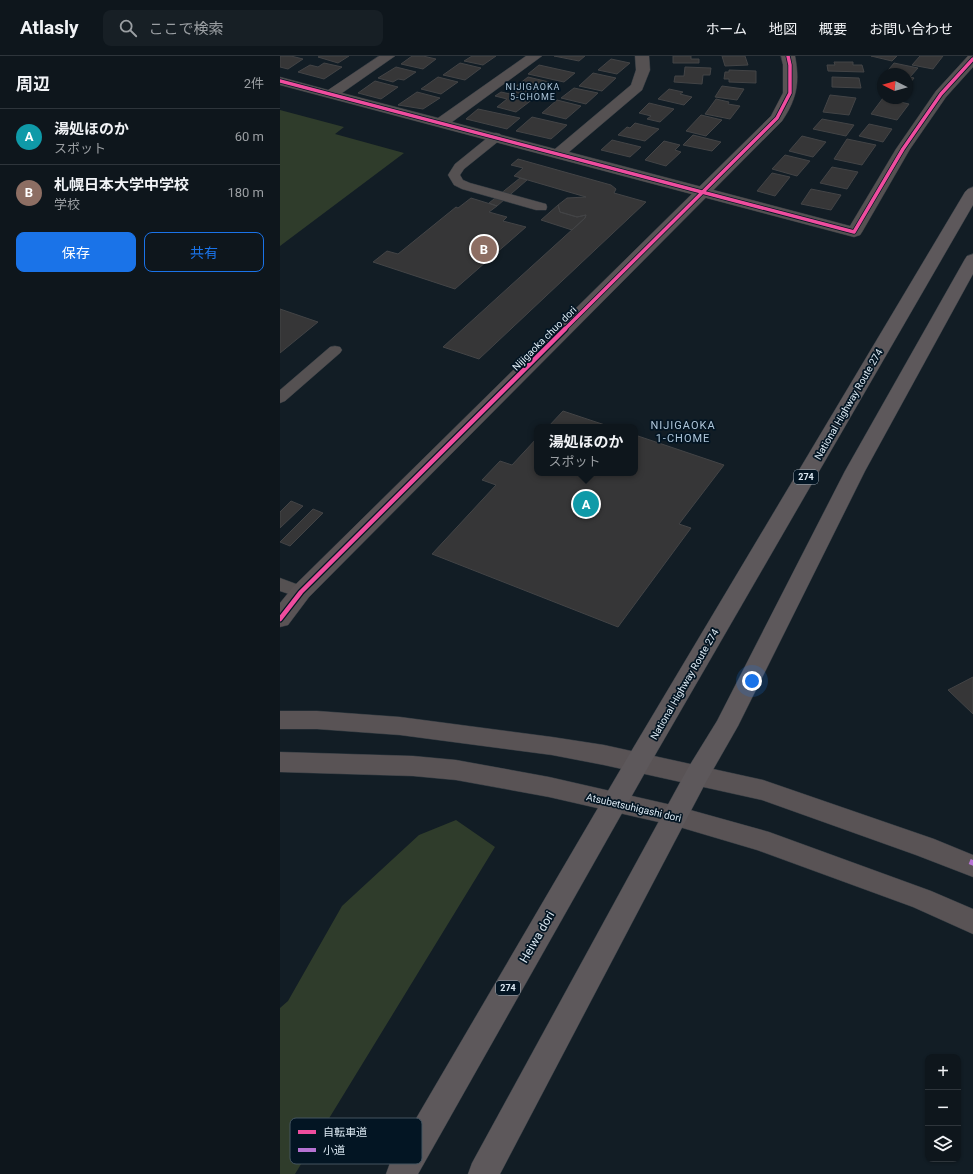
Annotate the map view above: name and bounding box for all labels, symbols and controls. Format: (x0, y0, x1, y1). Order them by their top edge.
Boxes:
search box (103, 10, 383, 46)
text: Atlasly (20, 16, 79, 39)
icon: search (117, 17, 139, 39)
text: ここで検索 (149, 20, 224, 38)
text: ホーム (705, 21, 747, 37)
text: 地図 (769, 21, 797, 37)
text: 概要 (819, 21, 847, 37)
text: お問い合わせ (869, 21, 953, 37)
north arrow (877, 68, 913, 104)
text: 周辺 (16, 74, 50, 94)
text: 2件 (244, 76, 264, 91)
district label: NIJIGAOKA 5-CHOME (506, 82, 560, 102)
text: 湯処ほのか (54, 120, 129, 138)
text: A (25, 129, 33, 144)
text: 60 m (235, 129, 264, 144)
text: スポット (54, 141, 106, 156)
text: 札幌日本大学中学校 (54, 176, 189, 194)
text: B (25, 185, 33, 200)
text: 180 m (227, 185, 264, 200)
text: 学校 (54, 197, 80, 212)
button: 保存 (16, 232, 136, 272)
button: 共有 (144, 232, 264, 272)
pin: B (471, 234, 497, 264)
street label: Nijigaoka chuo dori (510, 304, 579, 373)
street label: National Highway Route 274 (812, 347, 885, 462)
district label: NIJIGAOKA 1-CHOME (650, 419, 716, 445)
popup (534, 424, 638, 476)
text: 湯処ほのか (548, 433, 624, 451)
text: スポット (548, 454, 601, 469)
road number: 274 (794, 470, 818, 484)
pin: A (573, 489, 599, 519)
street label: National Highway Route 274 (648, 627, 721, 742)
your location (742, 671, 762, 691)
street label: Atsubetsuhigashi dori (585, 791, 682, 824)
street label: Heiwa dori (517, 909, 557, 965)
road number: 274 (496, 981, 520, 995)
map controls (925, 1054, 961, 1162)
button: + (925, 1054, 961, 1090)
button: − (925, 1090, 961, 1126)
legend (290, 1118, 422, 1164)
text: 自転車道 (323, 1126, 367, 1139)
button: layers (925, 1126, 961, 1162)
text: 小道 (323, 1144, 345, 1157)

